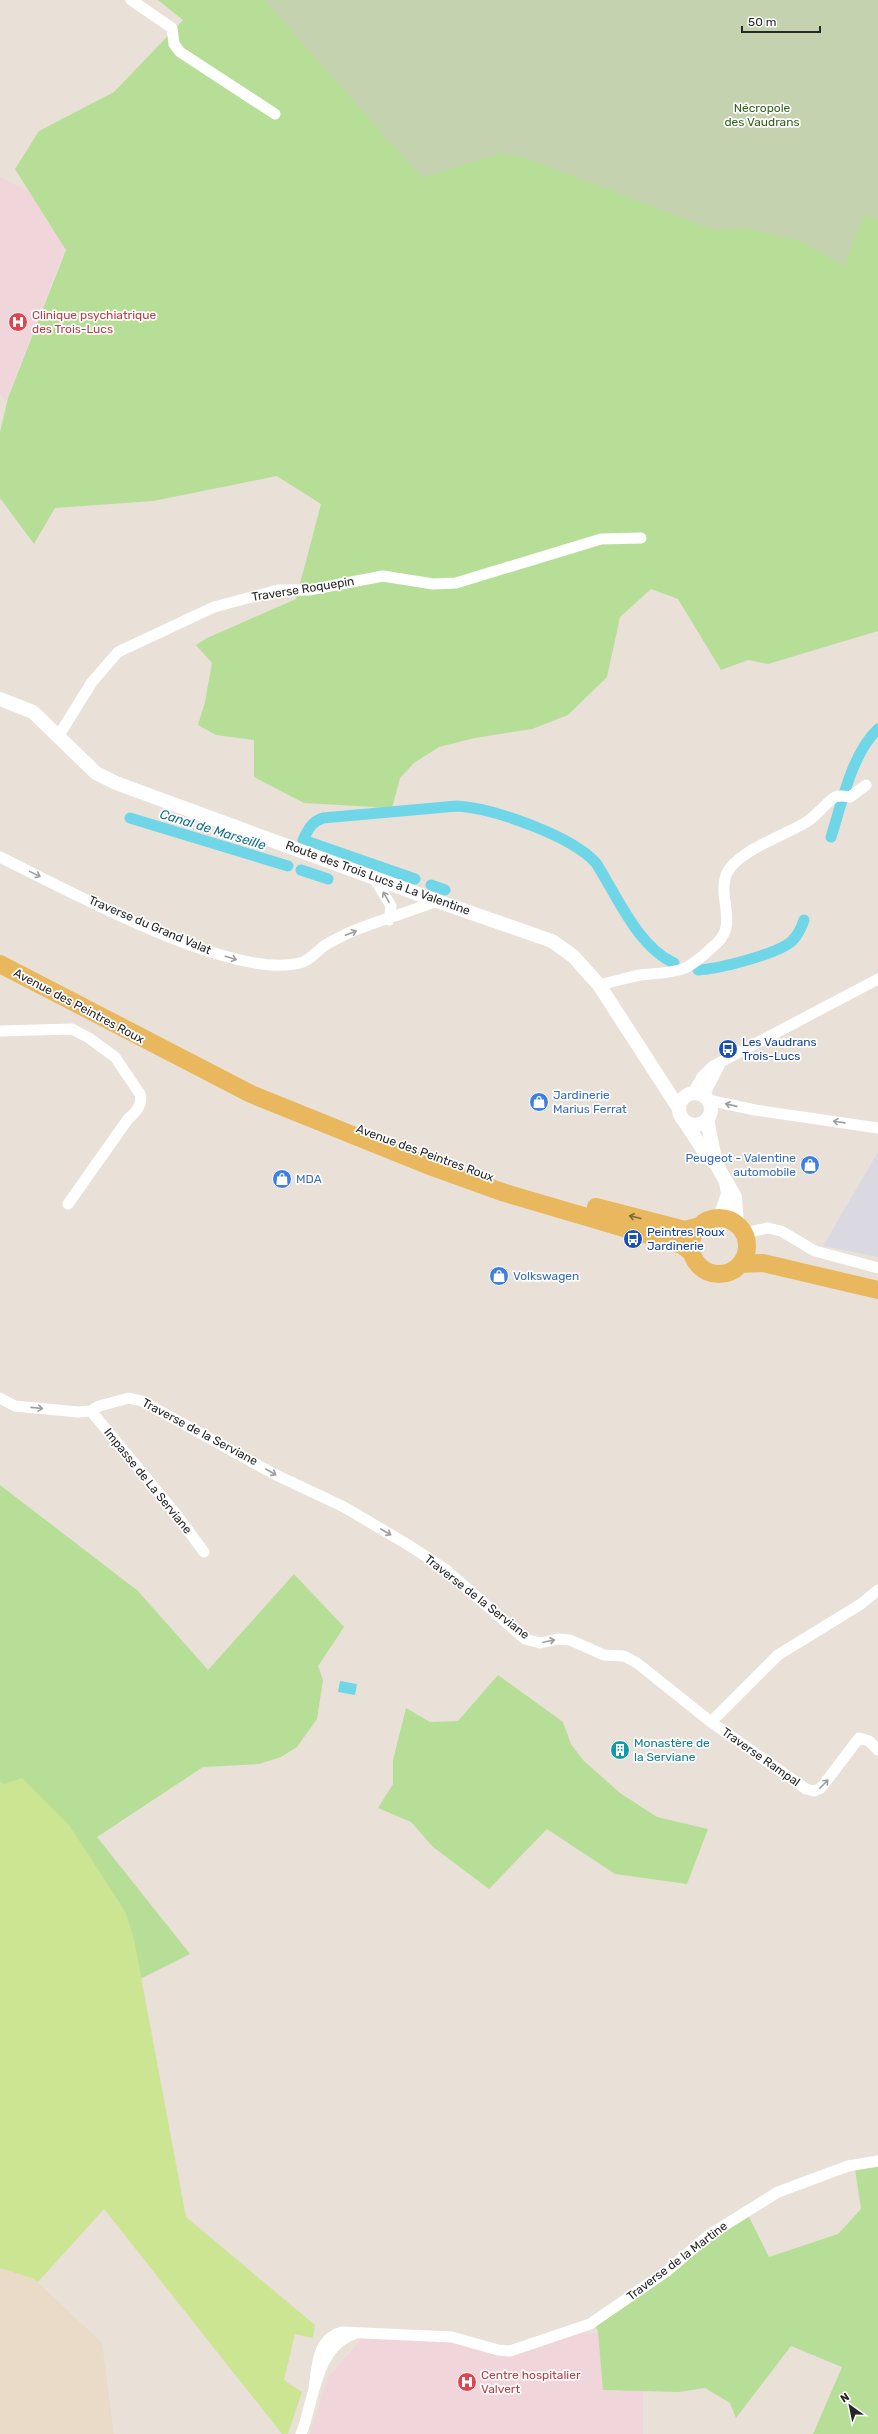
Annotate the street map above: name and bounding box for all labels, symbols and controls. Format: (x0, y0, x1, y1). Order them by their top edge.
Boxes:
scale bar (742, 8, 820, 34)
text: 50 m (748, 15, 776, 29)
park label: Nécropole des Vaudrans (724, 101, 800, 129)
place label: Clinique psychiatrique des Trois-Lucs (32, 308, 156, 336)
hospital icon: Clinique psychiatrique des Trois-Lucs (7, 311, 29, 333)
street label: Traverse Roquepin (251, 574, 355, 604)
water label: Canal de Marseille (158, 806, 268, 853)
street label: Route des Trois Lucs à La Valentine (284, 838, 472, 918)
one-way arrow (29, 871, 41, 878)
one-way arrow (381, 891, 389, 903)
street label: Traverse du Grand Valat (87, 893, 214, 957)
one-way arrow (345, 928, 357, 936)
one-way arrow (225, 955, 238, 962)
street label: Avenue des Peintres Roux (11, 966, 147, 1047)
place label: Les Vaudrans Trois-Lucs (742, 1035, 817, 1063)
bus stop icon: Les Vaudrans Trois-Lucs (717, 1038, 739, 1060)
place label: Jardinerie Marius Ferrat (553, 1088, 627, 1116)
shop icon: Jardinerie Marius Ferrat (528, 1091, 550, 1113)
one-way arrow (725, 1101, 738, 1109)
one-way arrow (833, 1118, 846, 1126)
street label: Avenue des Peintres Roux (354, 1122, 496, 1185)
place label: Peugeot - Valentine automobile (685, 1151, 796, 1179)
shop icon: Peugeot - Valentine automobile (799, 1154, 821, 1176)
shop icon: MDA (271, 1168, 293, 1190)
place label: MDA (296, 1172, 322, 1186)
one-way arrow (629, 1213, 642, 1220)
place label: Peintres Roux Jardinerie (647, 1225, 725, 1253)
bus stop icon: Peintres Roux Jardinerie (622, 1228, 644, 1250)
shop icon: Volkswagen (488, 1265, 510, 1287)
place label: Volkswagen (513, 1269, 579, 1283)
street label: Traverse de la Serviane (140, 1396, 260, 1468)
one-way arrow (30, 1404, 43, 1412)
street label: Impasse de La Serviane (101, 1425, 195, 1537)
one-way arrow (265, 1468, 277, 1476)
one-way arrow (380, 1528, 392, 1536)
street label: Traverse de la Serviane (422, 1552, 532, 1642)
one-way arrow (542, 1637, 555, 1645)
street label: Traverse Rampal (719, 1725, 803, 1789)
place label: Monastère de la Serviane (634, 1736, 710, 1764)
building icon: Monastère de la Serviane (609, 1739, 631, 1761)
one-way arrow (819, 1779, 829, 1789)
street label: Traverse de la Martine (624, 2219, 730, 2303)
place label: Centre hospitalier Valvert (481, 2368, 581, 2396)
hospital icon: Centre hospitalier Valvert (456, 2371, 478, 2393)
north arrow (830, 2386, 870, 2426)
text: N (838, 2390, 852, 2406)

